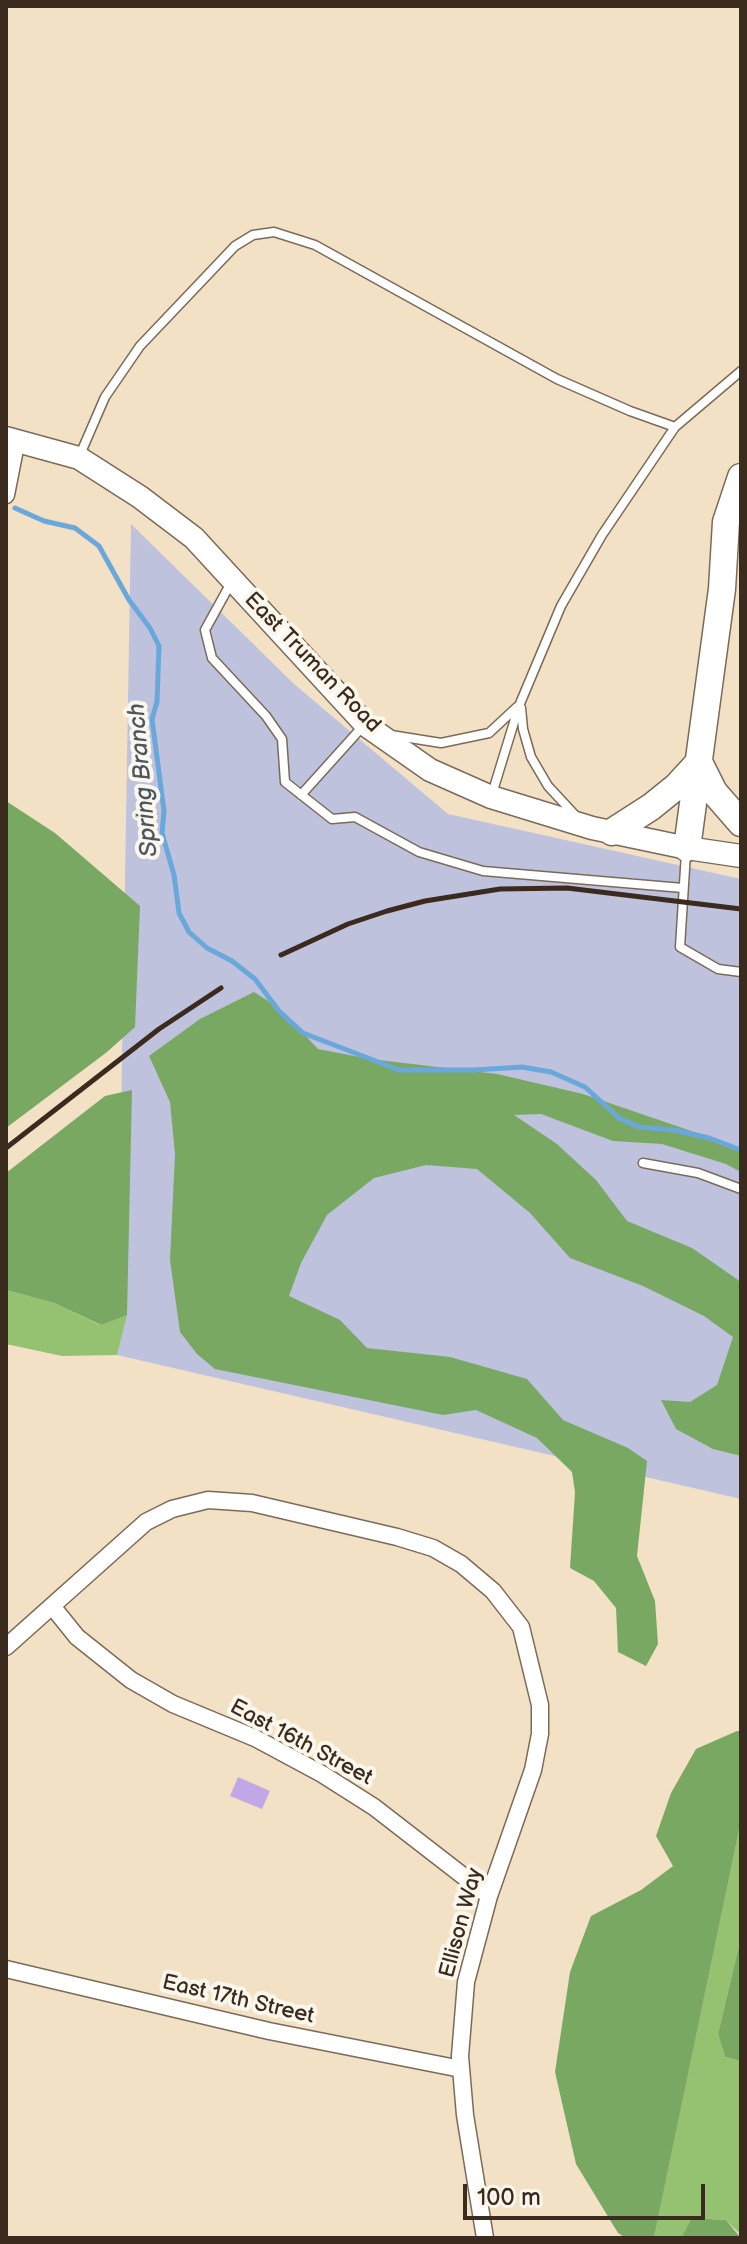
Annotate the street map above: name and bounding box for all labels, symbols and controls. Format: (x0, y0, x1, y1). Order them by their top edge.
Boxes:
street label: East Truman Road (238, 587, 386, 739)
water label: Spring Branch (123, 702, 165, 858)
street label: East 16th Street (225, 1694, 377, 1792)
street label: Ellison Way (435, 1865, 489, 1981)
street label: East 17th Street (159, 1970, 317, 2030)
scale bar (467, 2168, 709, 2218)
text: 100 m (477, 2183, 541, 2212)

